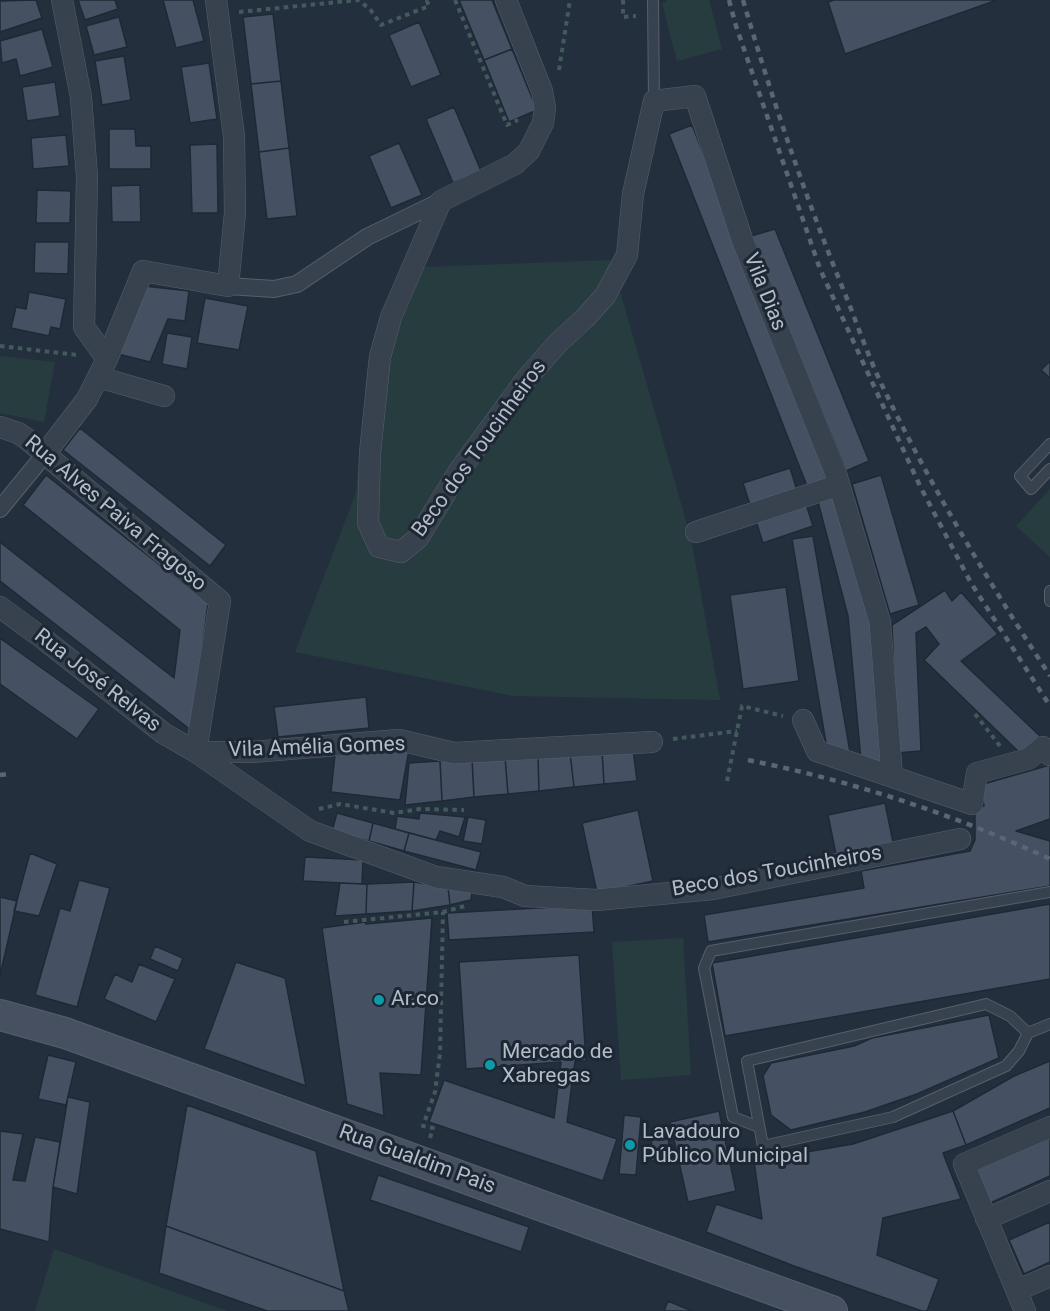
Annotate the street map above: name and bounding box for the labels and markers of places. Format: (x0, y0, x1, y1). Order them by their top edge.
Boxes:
place label: Ar.co (391, 987, 439, 1013)
marker: Ar.co (372, 993, 386, 1007)
place label: Mercado de Xabregas (502, 1040, 613, 1090)
marker: Mercado de Xabregas (483, 1058, 497, 1072)
place label: Lavadouro Público Municipal (642, 1120, 808, 1170)
marker: Lavadouro Público Municipal (623, 1138, 637, 1152)

